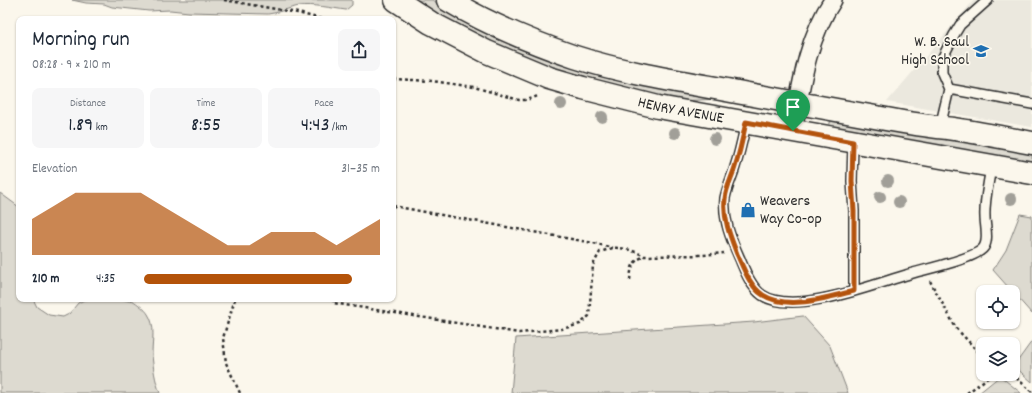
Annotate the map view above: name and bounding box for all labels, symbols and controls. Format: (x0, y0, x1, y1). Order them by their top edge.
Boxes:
text: Morning run (32, 25, 130, 56)
button: share (338, 29, 380, 71)
place label: W. B. Saul High School (901, 31, 969, 72)
school or university icon: W. B. Saul High School (972, 42, 990, 60)
text: 08:28 · 9 × 210 m (32, 56, 111, 75)
pin (776, 90, 810, 131)
street label: HENRY AVENUE (635, 91, 726, 130)
text: Distance (70, 96, 106, 112)
text: Time (197, 96, 215, 112)
text: Pace (314, 96, 334, 112)
icon: arrive (782, 96, 804, 118)
text: 1.89 (68, 112, 93, 140)
text: 8:55 (191, 112, 221, 140)
text: 4:43 (301, 112, 330, 140)
text: km (93, 120, 108, 136)
text: /km (330, 120, 347, 136)
text: Elevation (32, 160, 77, 179)
text: 31–35 m (341, 160, 380, 179)
place label: Weavers Way Co-op (760, 190, 822, 231)
shop icon: Weavers Way Co-op (739, 201, 757, 219)
text: 210 m (32, 270, 60, 289)
text: 4:35 (96, 270, 115, 289)
map controls (976, 285, 1020, 381)
button: locate (976, 285, 1020, 329)
button: layers (976, 337, 1020, 381)

